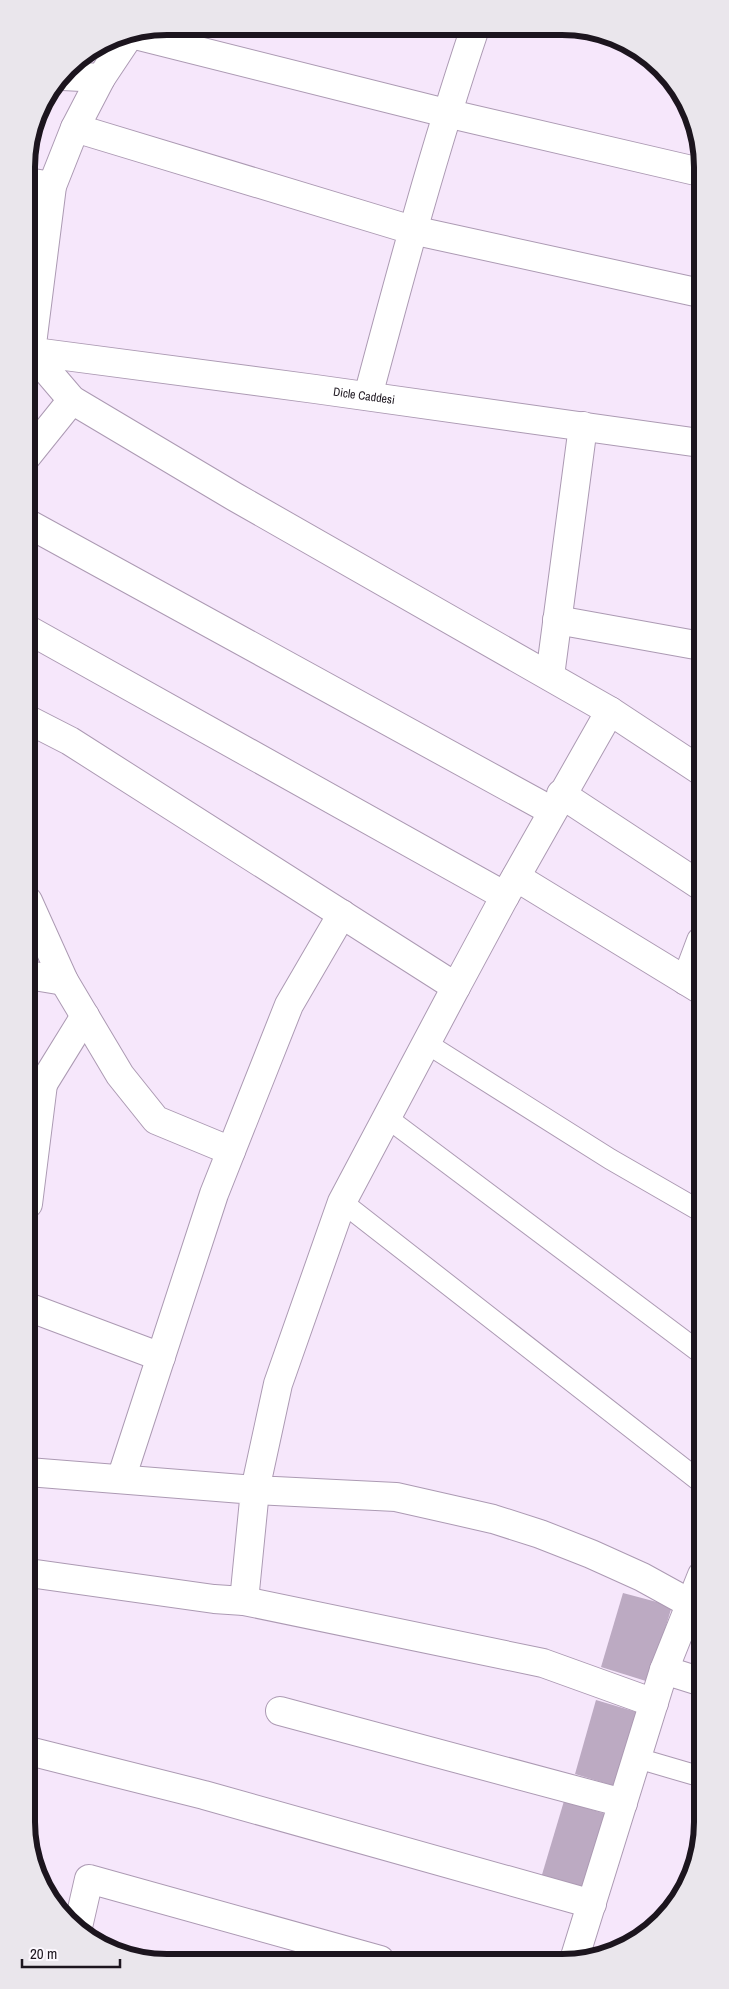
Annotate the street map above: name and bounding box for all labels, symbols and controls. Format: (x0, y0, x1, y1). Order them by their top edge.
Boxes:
street label: Dicle Caddesi (332, 384, 396, 408)
scale bar (22, 1936, 120, 1968)
text: 20 m (30, 1943, 57, 1964)

